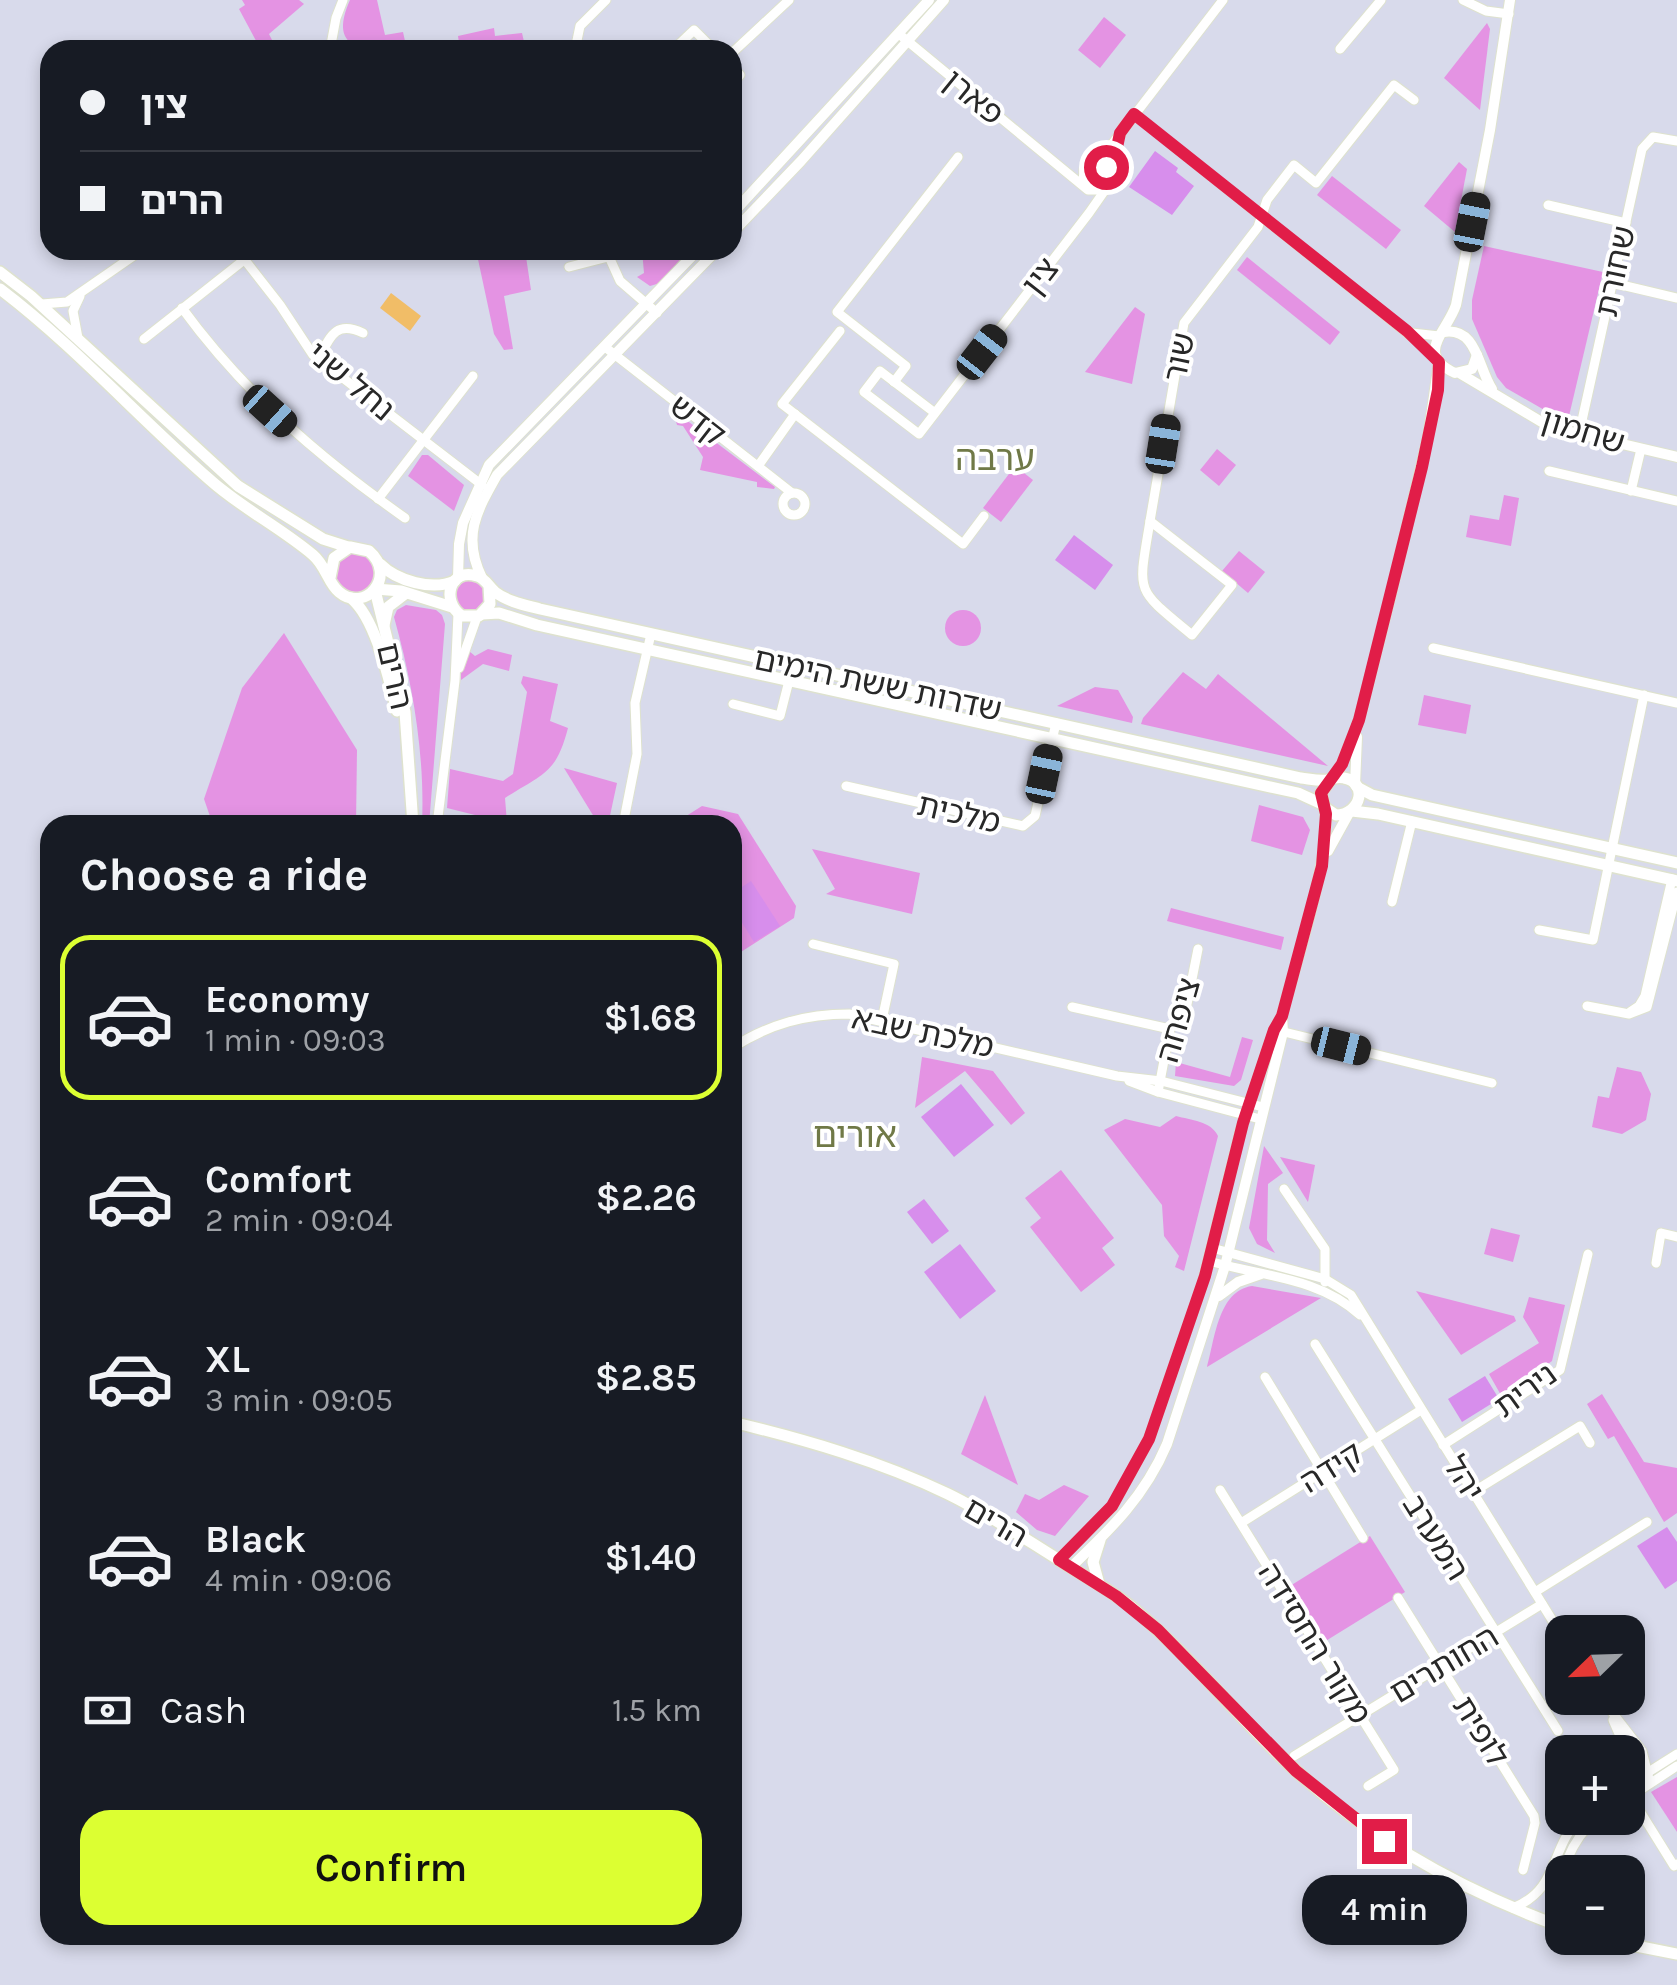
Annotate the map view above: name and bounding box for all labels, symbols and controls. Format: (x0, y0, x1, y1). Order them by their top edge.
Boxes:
street label: פארן (936, 62, 1011, 133)
text: צין (140, 83, 188, 128)
route start (1084, 145, 1129, 190)
text: הרים (140, 179, 224, 224)
car (1452, 190, 1492, 254)
street label: שחורת (1588, 222, 1643, 320)
street label: צין (1014, 250, 1066, 302)
car (952, 319, 1012, 385)
street label: שור (1156, 329, 1203, 385)
street label: נחל שני (300, 334, 402, 428)
car (238, 380, 302, 442)
street label: קדש (662, 387, 733, 454)
street label: שחמון (1536, 401, 1629, 462)
car (1143, 412, 1183, 476)
district label: ערבה (955, 438, 1035, 479)
street label: הרים (369, 639, 420, 713)
street label: שדרות ששת הימים (751, 640, 1005, 729)
car (1023, 742, 1065, 806)
street label: מלכית (914, 786, 1004, 841)
text: Choose a ride (80, 849, 368, 901)
icon: car (85, 973, 175, 1063)
street label: ציפחה (1149, 974, 1208, 1067)
text: Economy (205, 977, 369, 1022)
text: $1.68 (603, 995, 697, 1040)
street label: מלכת שבא (849, 999, 997, 1066)
text: 1 min · 09:03 (205, 1022, 386, 1059)
car (1308, 1024, 1374, 1068)
district label: אורים (813, 1115, 897, 1156)
icon: car (85, 1153, 175, 1243)
text: Comfort (205, 1157, 352, 1202)
text: $2.26 (595, 1175, 697, 1220)
text: 2 min · 09:04 (205, 1202, 393, 1239)
icon: car (85, 1333, 175, 1423)
text: XL (205, 1337, 250, 1382)
text: $2.85 (595, 1355, 697, 1400)
street label: נירית (1487, 1355, 1564, 1425)
text: 3 min · 09:05 (205, 1382, 393, 1419)
street label: קידה (1293, 1434, 1369, 1501)
street label: יהל (1436, 1449, 1491, 1507)
street label: המערב (1395, 1488, 1476, 1587)
street label: הרים (957, 1490, 1034, 1555)
icon: car (85, 1513, 175, 1603)
text: Black (205, 1517, 306, 1562)
text: $1.40 (604, 1535, 697, 1580)
street label: מקור החסידה (1250, 1556, 1379, 1731)
text: 4 min · 09:06 (205, 1562, 392, 1599)
north arrow (1545, 1615, 1645, 1715)
map controls (1545, 1615, 1645, 1955)
street label: החותרים (1383, 1618, 1505, 1711)
icon: cash (80, 1683, 135, 1738)
text: Cash (160, 1688, 247, 1733)
street label: לופית (1445, 1689, 1516, 1773)
text: 1.5 km (612, 1692, 702, 1729)
button: + (1545, 1735, 1645, 1835)
button: Confirm (80, 1810, 702, 1925)
route end (1362, 1819, 1407, 1864)
button: − (1545, 1855, 1645, 1955)
callout: 4 min (1302, 1876, 1466, 1946)
text: 4 min (1341, 1891, 1428, 1928)

